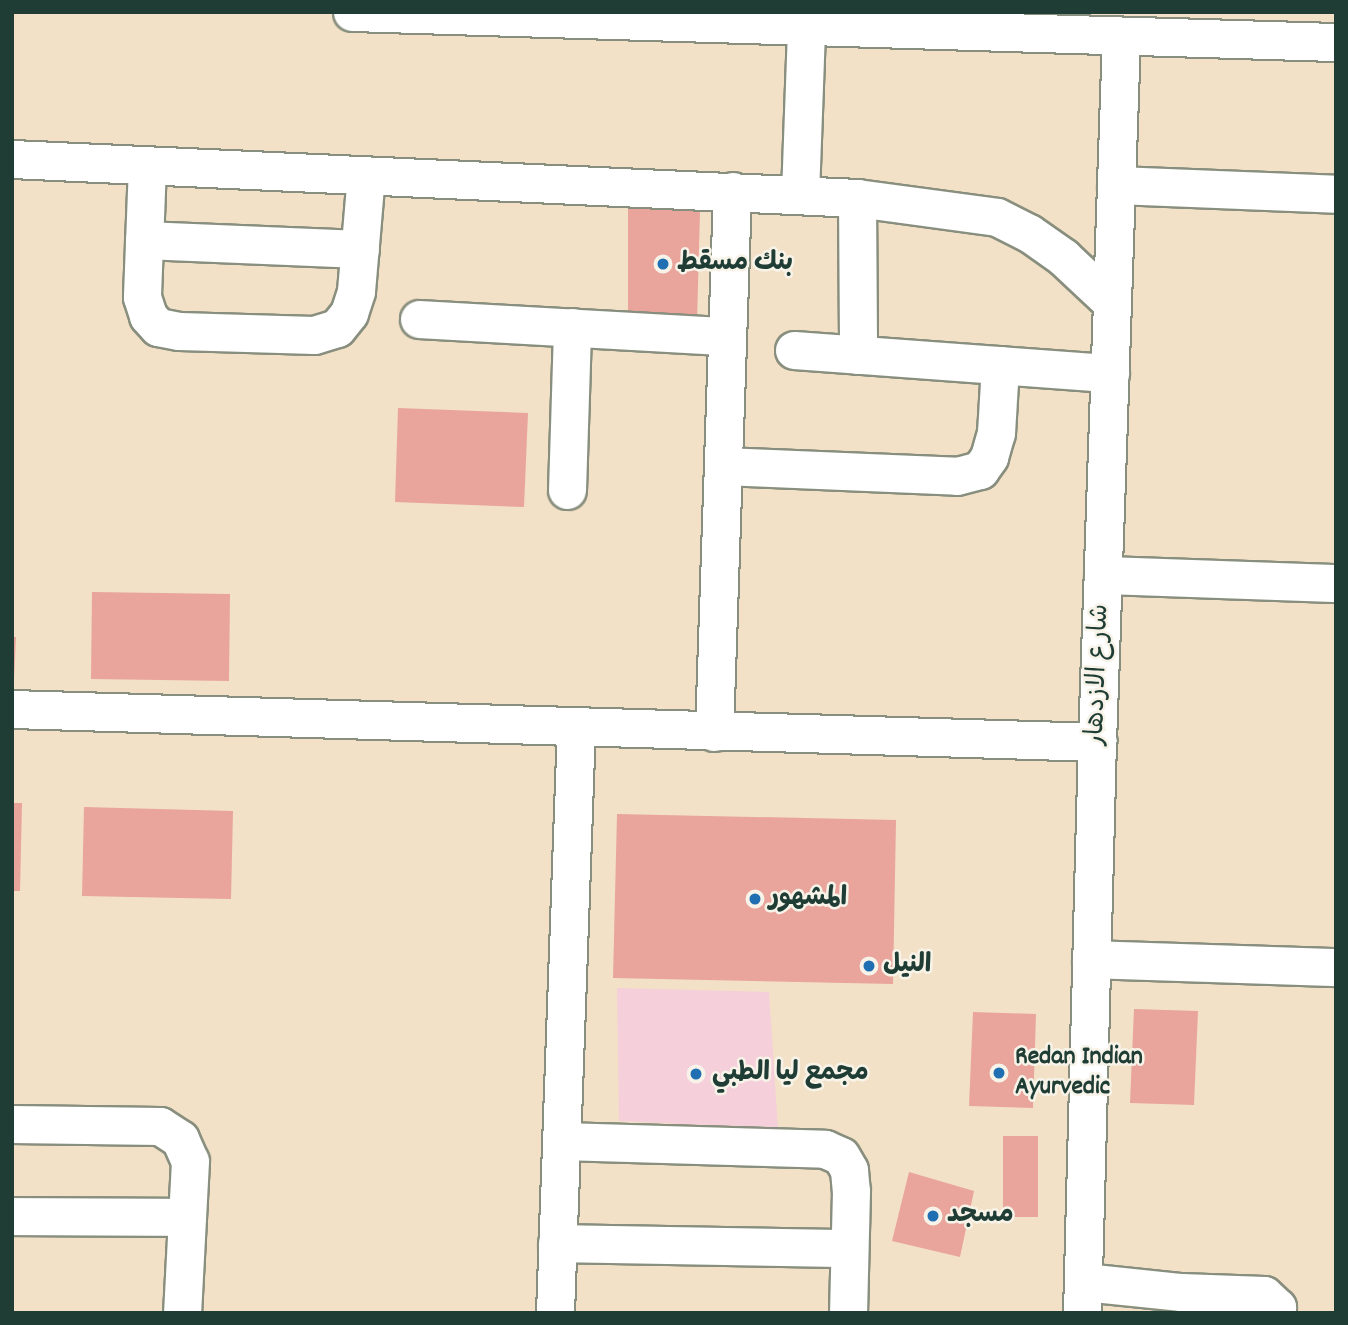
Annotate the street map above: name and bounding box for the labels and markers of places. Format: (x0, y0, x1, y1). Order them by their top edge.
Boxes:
place label: بنك مسقط (677, 248, 793, 280)
marker: بنك مسقط (655, 256, 671, 272)
place label: المشهور (769, 883, 847, 915)
marker: المشهور (747, 891, 763, 907)
place label: النيل (883, 950, 931, 982)
marker: النيل (861, 958, 877, 974)
place label: Redan Indian Ayurvedic (1015, 1042, 1143, 1104)
place label: مجمع ليا الطبي (712, 1058, 869, 1090)
marker: Redan Indian Ayurvedic (989, 1063, 1009, 1083)
marker: مجمع ليا الطبي (686, 1064, 706, 1084)
place label: مسجد (947, 1200, 1014, 1232)
marker: مسجد (925, 1208, 941, 1224)

